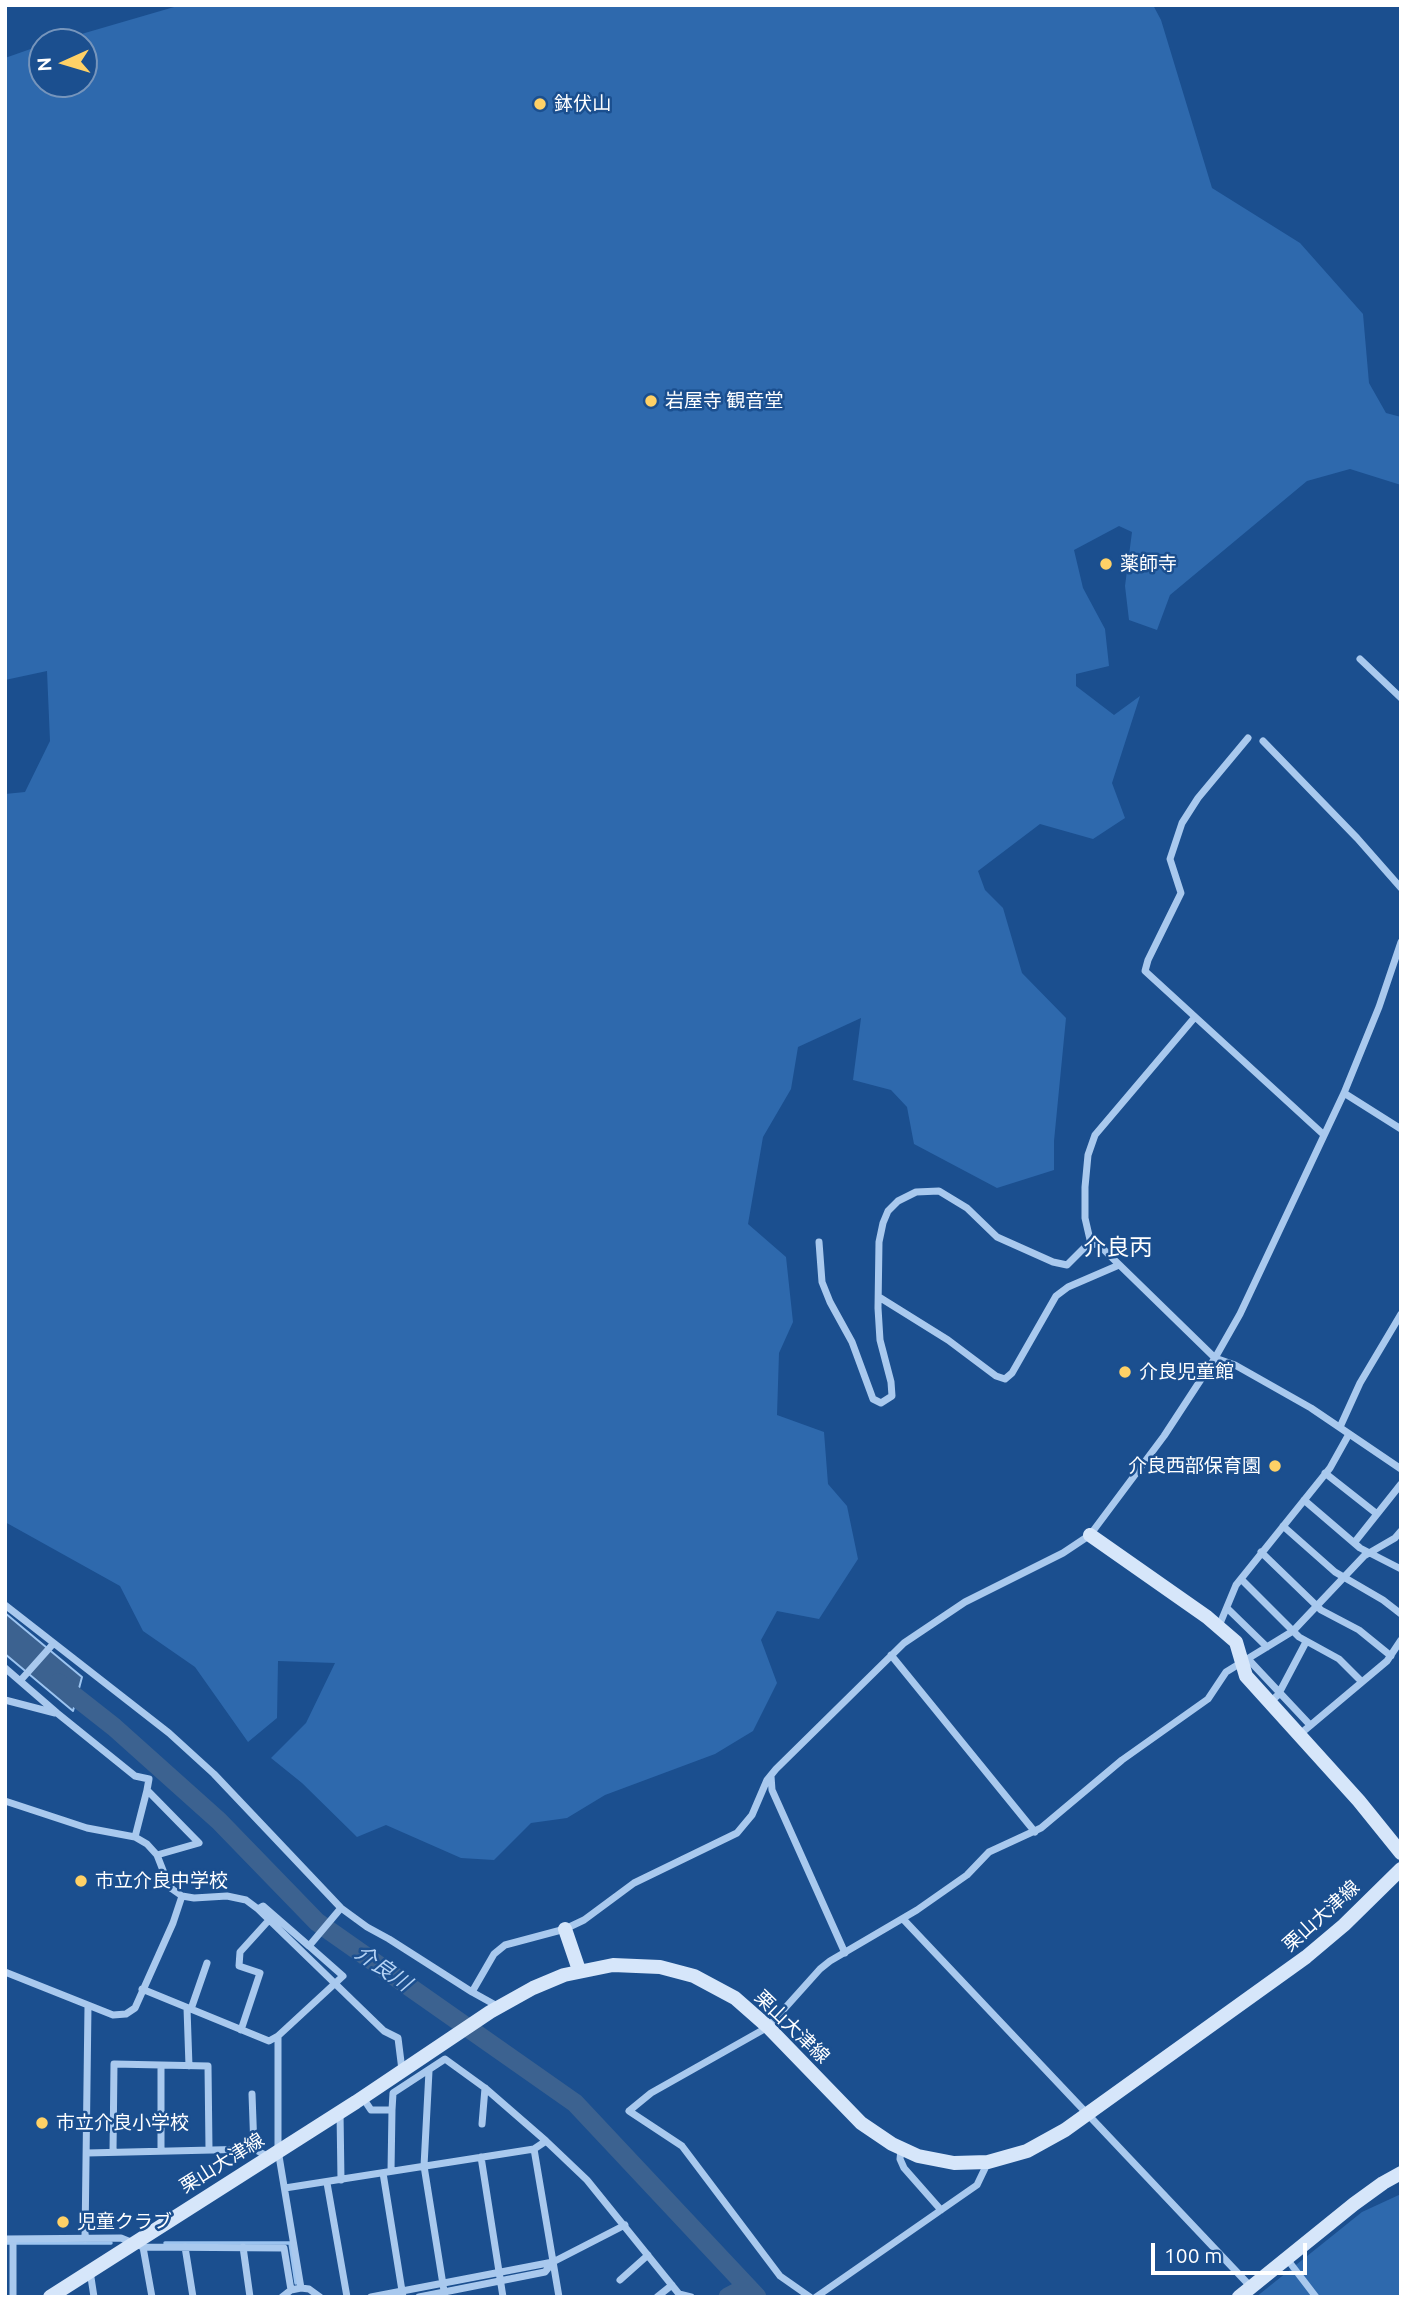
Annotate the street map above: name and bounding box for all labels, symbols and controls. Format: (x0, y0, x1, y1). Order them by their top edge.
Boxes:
north arrow (28, 28, 98, 98)
text: N (33, 56, 56, 72)
place label: 鉢伏山 (554, 93, 611, 115)
marker: 鉢伏山 (532, 96, 548, 112)
place label: 岩屋寺 観音堂 (665, 390, 783, 412)
marker: 岩屋寺 観音堂 (643, 393, 659, 409)
place label: 薬師寺 (1120, 553, 1177, 575)
marker: 薬師寺 (1098, 556, 1114, 572)
district label: 介良丙 (1084, 1233, 1152, 1261)
place label: 介良児童館 (1139, 1361, 1234, 1383)
marker: 介良児童館 (1117, 1364, 1133, 1380)
place label: 介良西部保育園 (1128, 1455, 1261, 1477)
marker: 介良西部保育園 (1267, 1458, 1283, 1474)
place label: 市立介良中学校 (95, 1870, 228, 1892)
marker: 市立介良中学校 (73, 1873, 89, 1889)
street label: 栗山大津線 (1278, 1876, 1364, 1956)
water label: 介良川 (350, 1940, 416, 1996)
street label: 栗山大津線 (750, 1986, 834, 2068)
place label: 市立介良小学校 (56, 2112, 189, 2134)
marker: 市立介良小学校 (34, 2115, 50, 2131)
street label: 栗山大津線 (176, 2128, 268, 2198)
place label: 児童クラブ (77, 2211, 172, 2233)
marker: 児童クラブ (55, 2214, 71, 2230)
scale bar (1154, 2228, 1310, 2272)
text: 100 m (1164, 2243, 1222, 2267)

